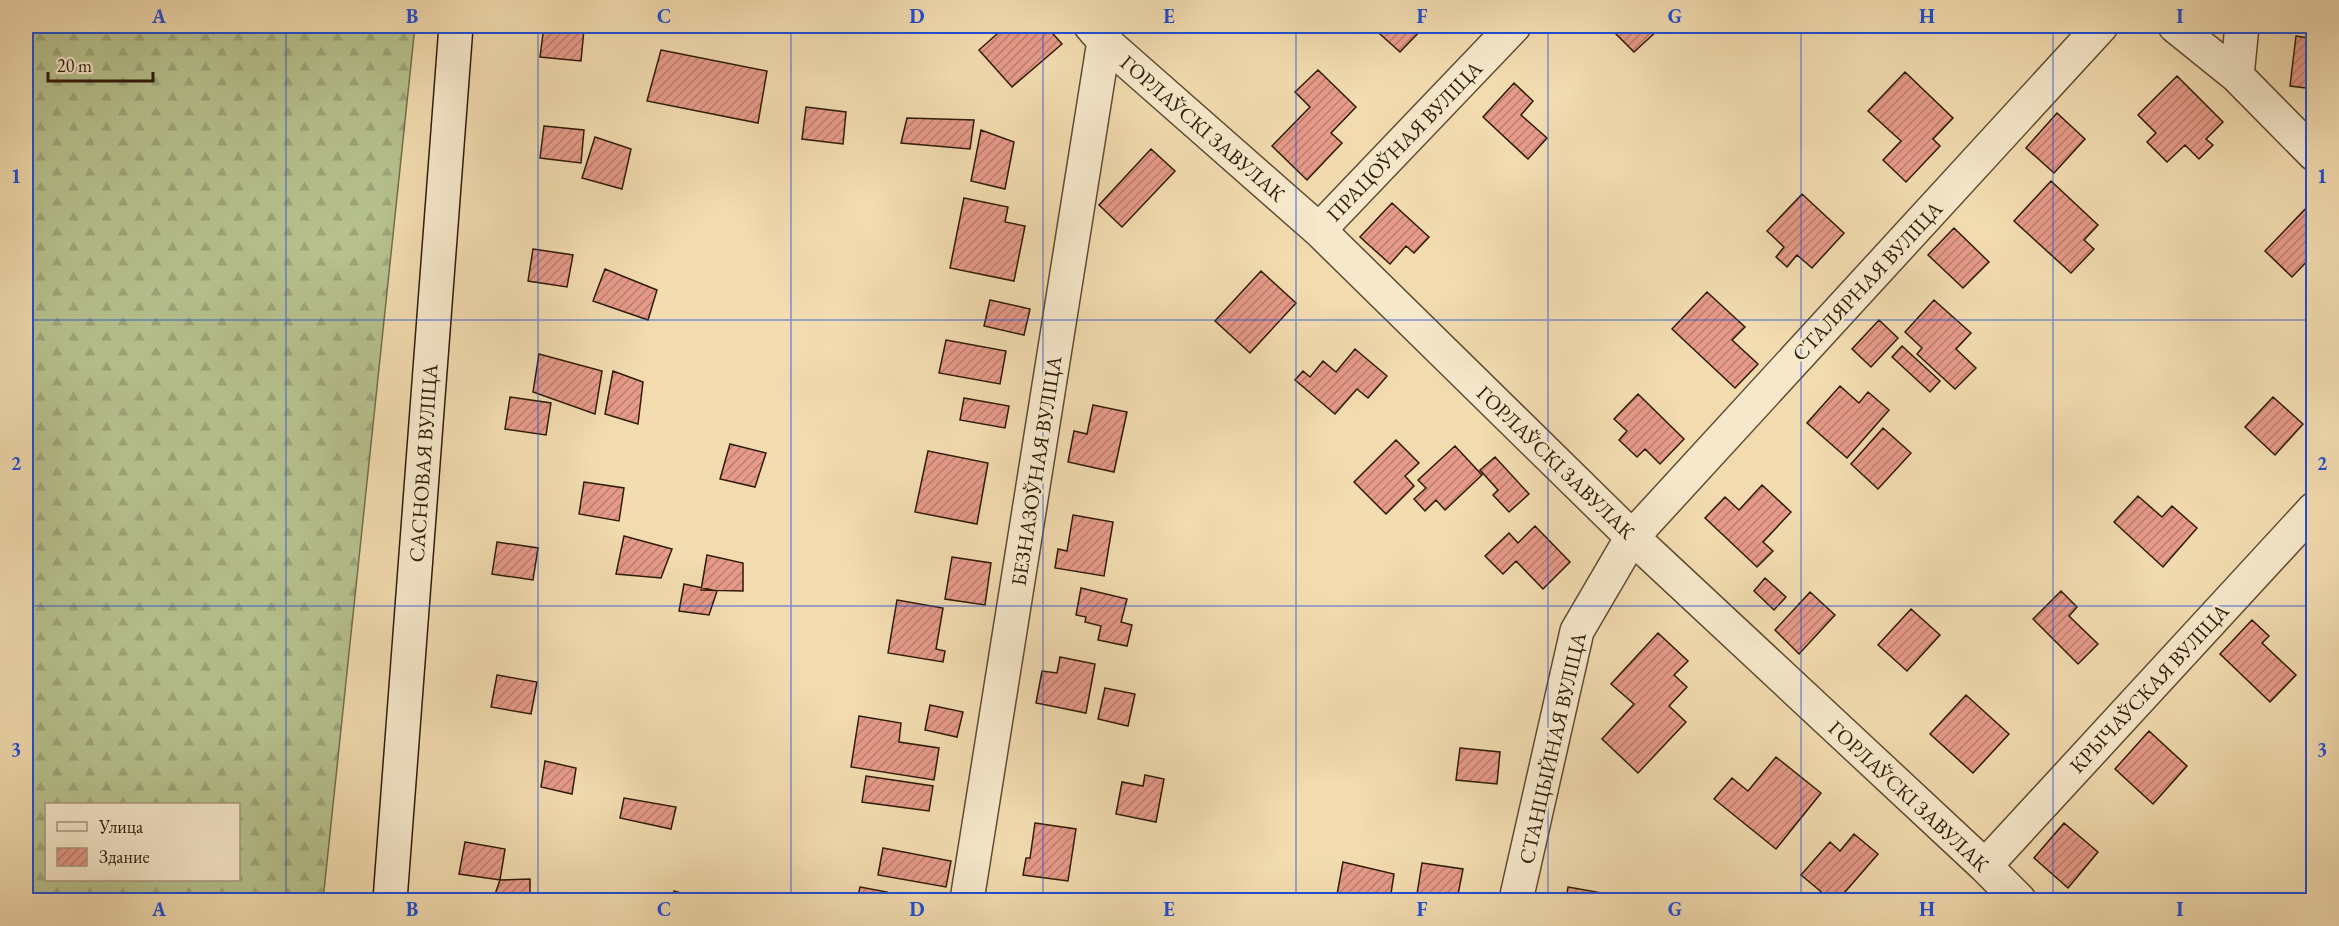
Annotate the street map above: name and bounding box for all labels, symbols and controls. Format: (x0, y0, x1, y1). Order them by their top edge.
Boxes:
text: A (151, 3, 167, 29)
text: B (406, 3, 418, 29)
text: C (657, 3, 671, 29)
text: D (909, 3, 925, 29)
text: E (1163, 3, 1175, 29)
text: F (1417, 3, 1428, 29)
text: G (1668, 3, 1682, 29)
text: H (1919, 3, 1935, 29)
text: I (2176, 3, 2184, 29)
scale bar (48, 45, 153, 83)
street label: ГОРЛАЎСКІ ЗАВУЛАК (1115, 49, 1291, 207)
text: 20 m (57, 54, 92, 77)
street label: ПРАЦОЎНАЯ ВУЛІЦА (1320, 55, 1488, 227)
text: 1 (11, 163, 21, 189)
text: 1 (2317, 163, 2327, 189)
street label: СТАЛЯРНАЯ ВУЛІЦА (1786, 195, 1948, 367)
street label: БЕЗНАЗОЎНАЯ ВУЛІЦА (1004, 354, 1068, 588)
street label: САСНОВАЯ ВУЛІЦА (403, 362, 443, 563)
street label: ГОРЛАЎСКІ ЗАВУЛАК (1471, 379, 1641, 545)
text: 2 (11, 450, 22, 476)
text: 2 (2317, 450, 2328, 476)
street label: КРЫЧАЎСКАЯ ВУЛІЦА (2063, 597, 2235, 778)
street label: СТАНЦЫЙНАЯ ВУЛІЦА (1512, 629, 1592, 866)
street label: ГОРЛАЎСКІ ЗАВУЛАК (1823, 714, 1995, 878)
text: 3 (11, 736, 21, 762)
text: 3 (2317, 736, 2327, 762)
legend (45, 803, 240, 881)
text: Улица (98, 815, 144, 838)
text: Здание (99, 845, 149, 868)
text: A (151, 896, 167, 922)
text: B (406, 896, 418, 922)
text: C (657, 896, 671, 922)
text: D (909, 896, 925, 922)
text: E (1163, 896, 1175, 922)
text: F (1417, 896, 1428, 922)
text: G (1668, 896, 1682, 922)
text: H (1919, 896, 1935, 922)
text: I (2176, 896, 2184, 922)

